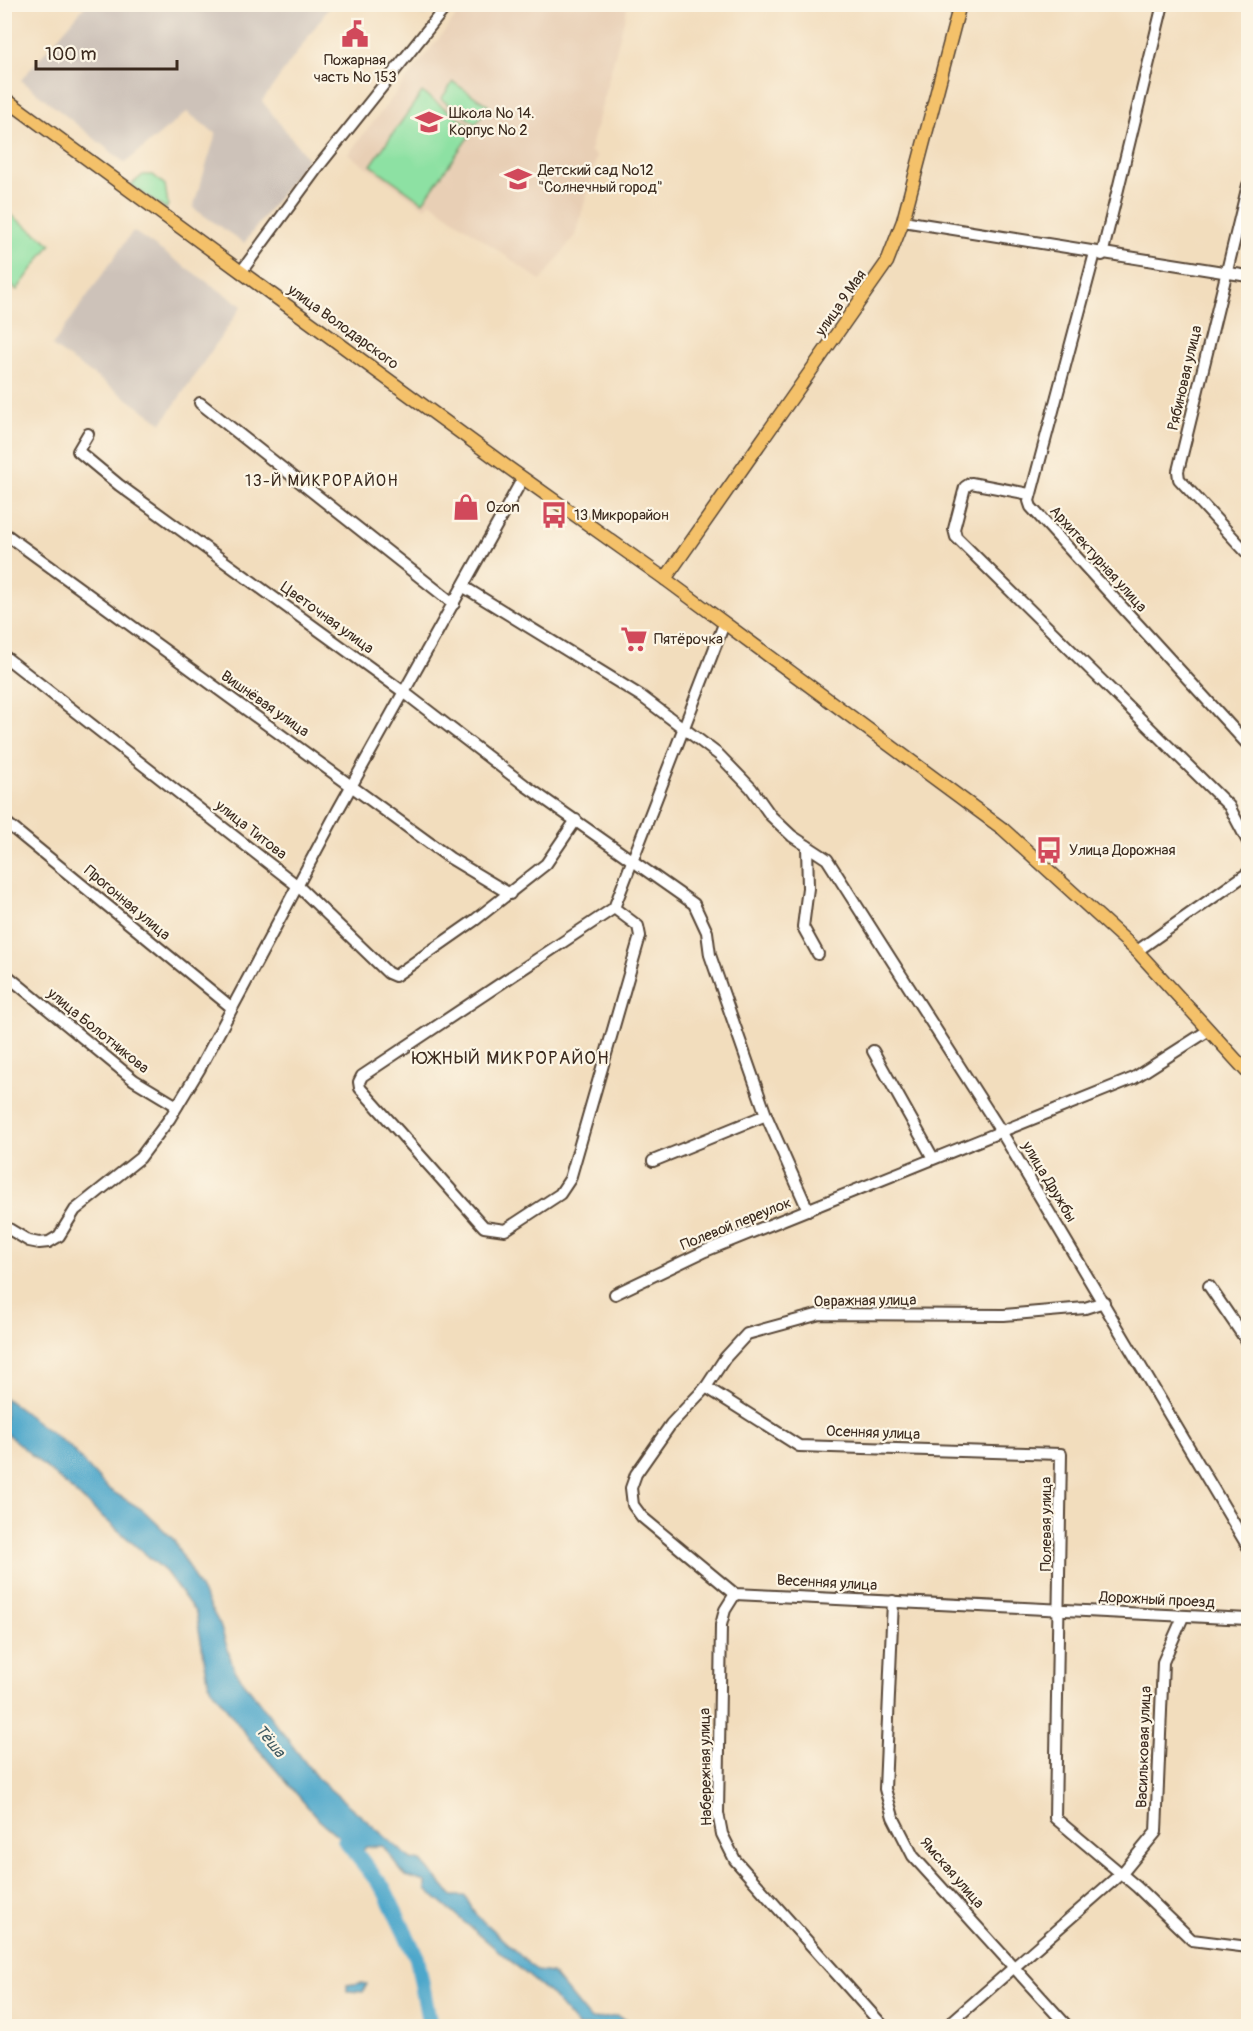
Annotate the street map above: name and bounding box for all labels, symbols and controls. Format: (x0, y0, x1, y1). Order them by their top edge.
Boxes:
public building icon: Пожарная часть № 153 (340, 19, 370, 49)
scale bar (36, 33, 177, 71)
text: 100 m (45, 43, 97, 66)
place label: Пожарная часть № 153 (313, 51, 397, 87)
place label: Школа № 14. Корпус № 2 (449, 104, 535, 140)
school or university icon: Школа № 14. Корпус № 2 (414, 107, 444, 137)
place label: Детский сад №12 "Солнечный город" (537, 161, 663, 197)
school or university icon: Детский сад №12 "Солнечный город" (503, 164, 533, 194)
street label: улица 9 Мая (811, 266, 871, 341)
street label: улица Володарского (283, 280, 402, 374)
street label: Рябиновая улица (1164, 324, 1206, 432)
district label: 13-Й МИКРОРАЙОН (245, 471, 399, 491)
shop icon: Ozon (451, 492, 481, 522)
place label: Ozon (486, 498, 520, 517)
bus stop icon: 13 Микрорайон (539, 500, 569, 530)
street label: Архитектурная улица (1045, 502, 1151, 616)
place label: 13 Микрорайон (574, 506, 669, 525)
street label: Цветочная улица (277, 578, 377, 658)
supermarket icon: Пятёрочка (619, 624, 649, 654)
place label: Пятёрочка (654, 630, 723, 649)
street label: Вишнёвая улица (217, 667, 313, 741)
street label: улица Титова (211, 796, 291, 864)
bus stop icon: Улица Дорожная (1034, 835, 1064, 865)
place label: Улица Дорожная (1069, 841, 1176, 860)
street label: Прогонная улица (80, 861, 174, 945)
street label: улица Болотникова (43, 984, 153, 1078)
district label: ЮЖНЫЙ МИКРОРАЙОН (412, 1047, 610, 1070)
street label: улица Дружбы (1017, 1137, 1081, 1226)
street label: Полевой переулок (678, 1193, 794, 1255)
street label: Овражная улица (813, 1291, 917, 1311)
street label: Осенняя улица (826, 1422, 920, 1444)
street label: Полевая улица (1037, 1477, 1056, 1571)
street label: Весенняя улица (776, 1571, 878, 1595)
street label: Дорожный проезд (1098, 1587, 1215, 1613)
street label: Васильковая улица (1132, 1686, 1156, 1808)
street label: Набережная улица (695, 1708, 717, 1826)
water label: Тёша (251, 1721, 290, 1763)
street label: Ямская улица (916, 1833, 988, 1913)

